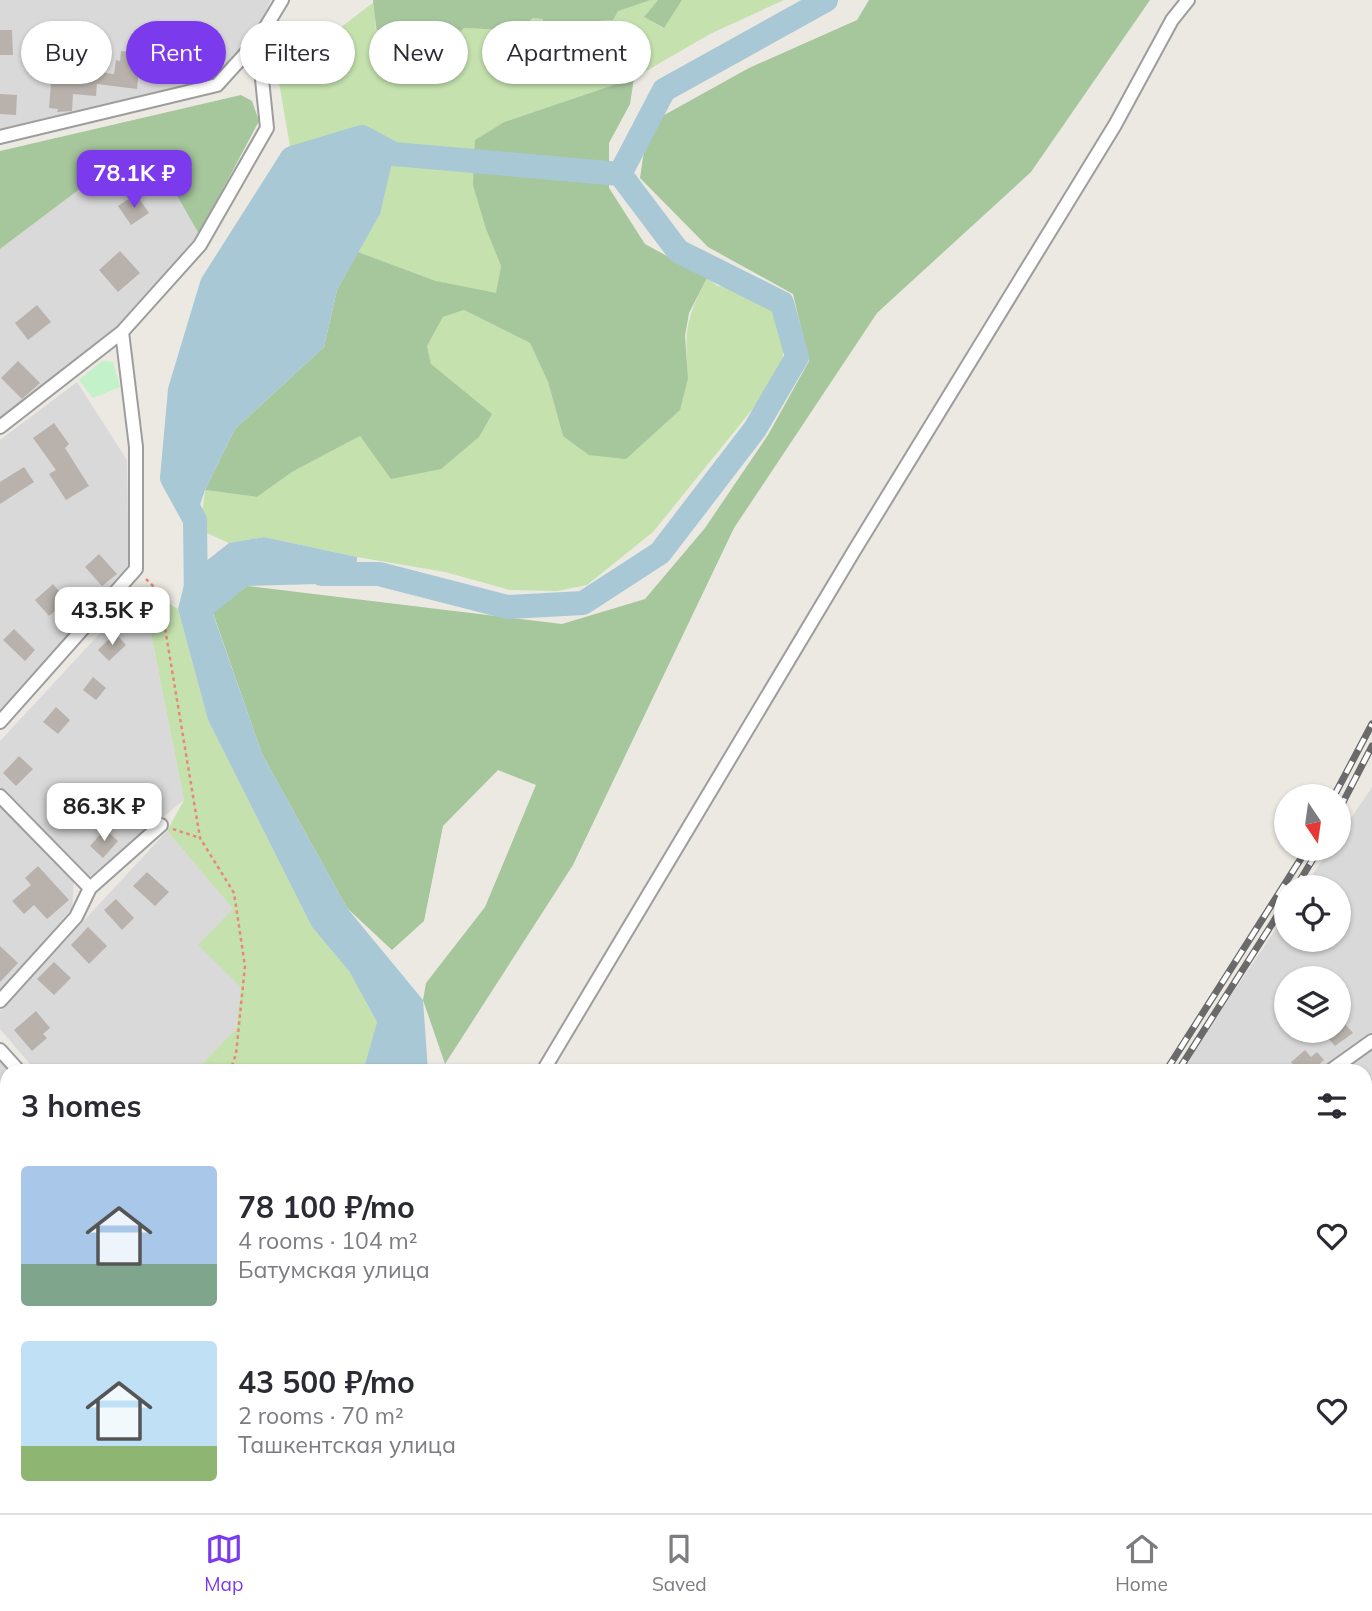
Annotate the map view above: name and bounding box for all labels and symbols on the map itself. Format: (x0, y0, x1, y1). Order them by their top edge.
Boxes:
pin: 78.1K ₽ (69, 150, 199, 210)
pin: 43.5K ₽ (47, 588, 177, 647)
pin: 86.3K ₽ (39, 784, 169, 843)
north arrow (1274, 784, 1351, 861)

